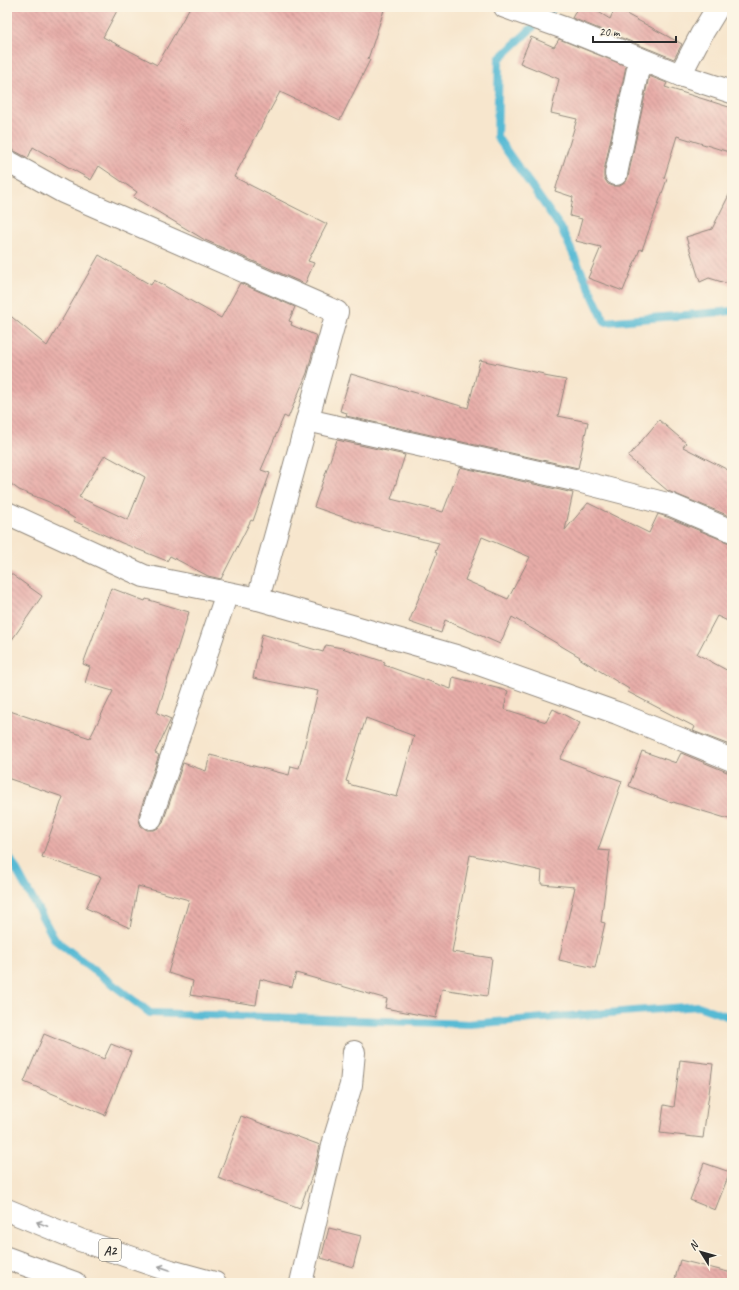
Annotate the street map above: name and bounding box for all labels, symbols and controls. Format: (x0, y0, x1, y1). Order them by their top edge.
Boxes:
scale bar (593, 18, 676, 44)
text: 20 m (599, 24, 621, 40)
one-way arrow (36, 1220, 48, 1228)
north arrow (681, 1232, 721, 1272)
text: N (685, 1237, 702, 1253)
road number: A2 (99, 1239, 121, 1261)
one-way arrow (158, 1264, 170, 1272)

